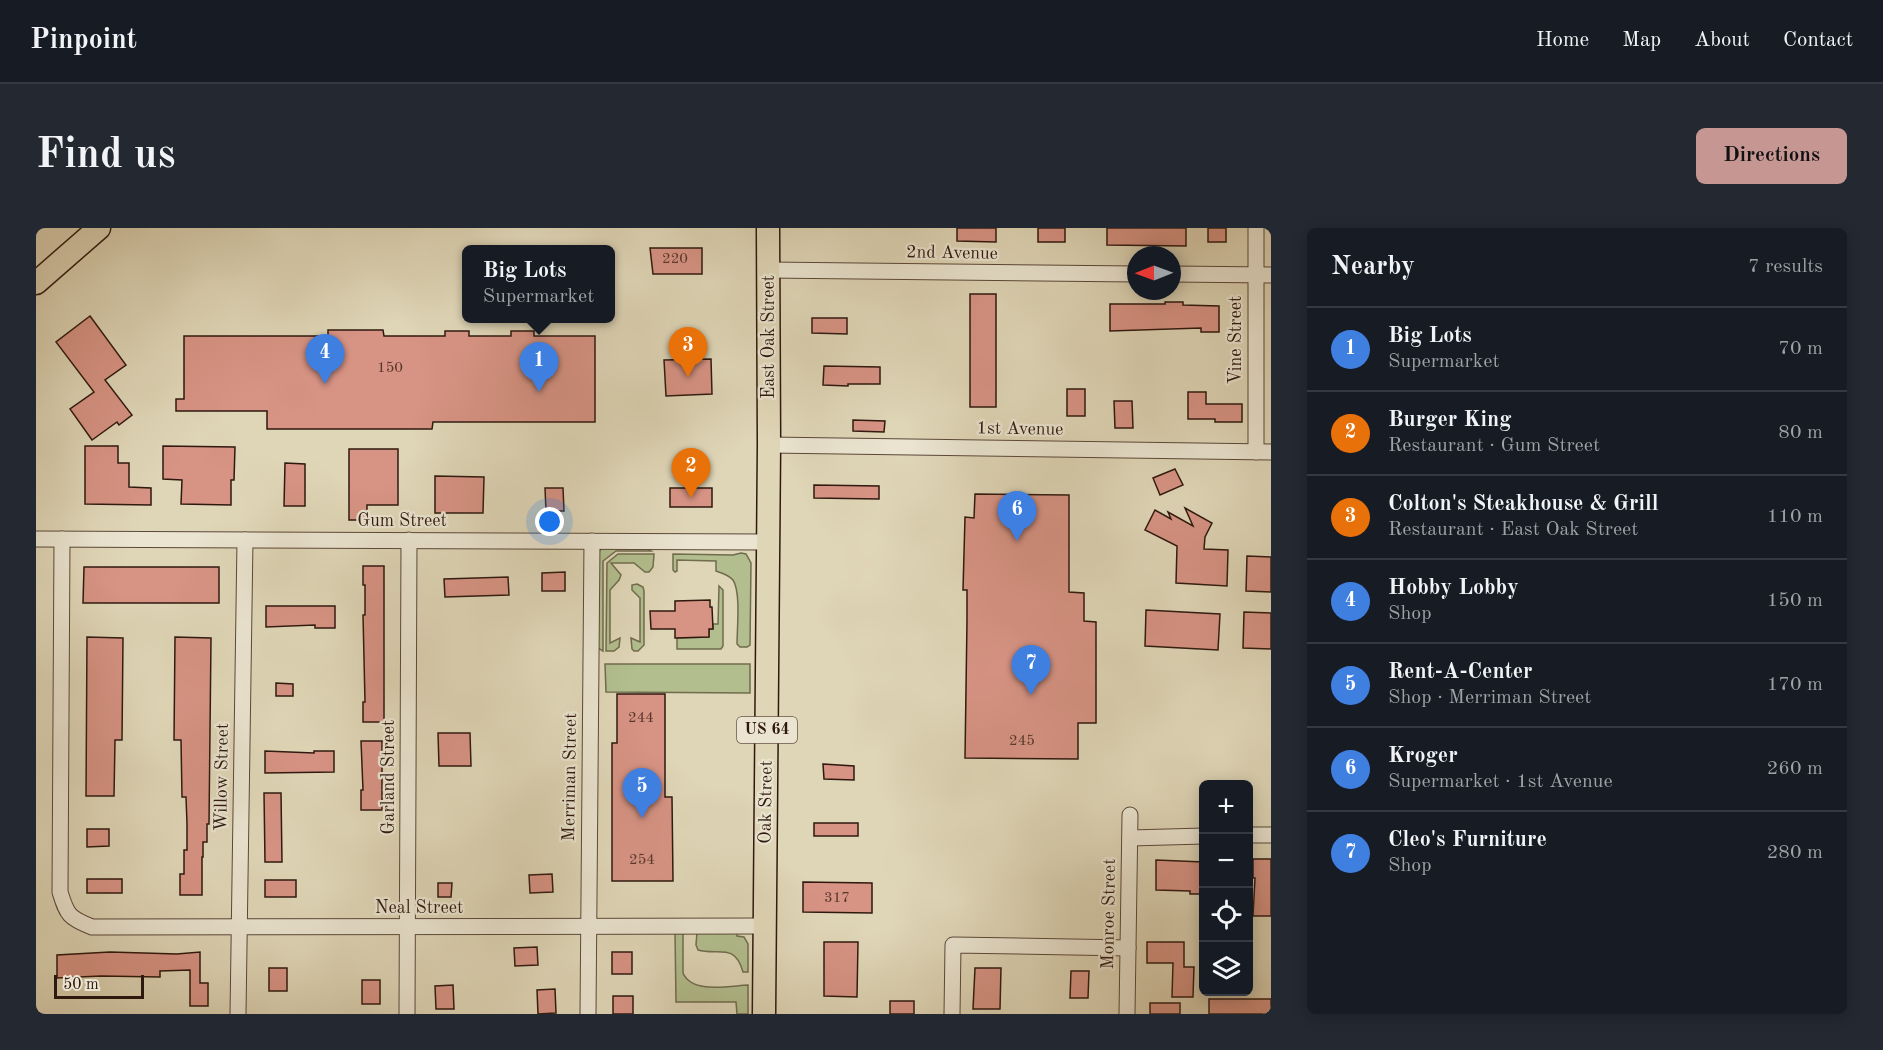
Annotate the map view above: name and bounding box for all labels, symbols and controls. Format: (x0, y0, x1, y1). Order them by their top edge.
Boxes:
text: Pinpoint (30, 27, 137, 55)
text: Home (1536, 30, 1589, 51)
text: Map (1622, 30, 1661, 51)
text: About (1694, 30, 1750, 51)
text: Contact (1783, 30, 1853, 51)
button: Directions (1696, 128, 1847, 184)
text: Find us (36, 135, 175, 177)
street label: 2nd Avenue (906, 243, 998, 263)
popup (462, 245, 615, 323)
north arrow (1127, 246, 1181, 300)
house number: 220 (662, 252, 688, 267)
text: Nearby (1331, 254, 1415, 280)
text: 7 results (1748, 257, 1823, 277)
text: Big Lots (483, 260, 567, 282)
street label: East Oak Street (760, 275, 778, 399)
text: Supermarket (483, 287, 594, 307)
street label: Vine Street (1227, 296, 1245, 384)
text: Big Lots (1388, 325, 1472, 347)
pin: 3 (668, 328, 708, 377)
pin: 4 (306, 334, 344, 384)
text: 1 (1345, 339, 1356, 359)
text: 70 m (1778, 339, 1823, 359)
pin: 1 (520, 342, 558, 392)
text: Supermarket (1388, 352, 1499, 372)
house number: 150 (377, 361, 403, 376)
text: Burger King (1388, 409, 1511, 431)
street label: 1st Avenue (976, 419, 1064, 439)
text: 2 (1345, 423, 1356, 443)
text: 80 m (1778, 423, 1823, 443)
text: Restaurant · Gum Street (1388, 436, 1600, 456)
pin: 2 (672, 448, 710, 498)
pin: 6 (998, 492, 1036, 541)
text: Colton's Steakhouse & Grill (1388, 493, 1659, 515)
your location (535, 507, 564, 536)
text: 3 (1345, 507, 1356, 527)
text: 110 m (1767, 507, 1823, 527)
street label: Gum Street (357, 512, 447, 530)
text: Restaurant · East Oak Street (1388, 520, 1638, 540)
text: Hobby Lobby (1388, 577, 1519, 599)
text: 4 (1345, 591, 1356, 611)
text: 150 m (1767, 591, 1823, 611)
text: Shop (1388, 604, 1432, 624)
pin: 7 (1012, 646, 1050, 695)
text: Rent-A-Center (1388, 661, 1533, 683)
text: 5 (1345, 675, 1356, 695)
text: 170 m (1767, 675, 1823, 695)
text: Shop · Merriman Street (1388, 688, 1591, 708)
house number: 244 (628, 711, 654, 726)
street label: Merriman Street (560, 713, 580, 841)
road number: US 64 (737, 717, 797, 743)
street label: Garland Street (380, 720, 398, 834)
street label: Willow Street (212, 723, 232, 831)
house number: 245 (1009, 734, 1035, 749)
text: Kroger (1388, 745, 1458, 767)
text: 6 (1345, 759, 1356, 779)
text: 260 m (1767, 759, 1823, 779)
street label: Oak Street (756, 760, 776, 844)
pin: 5 (622, 768, 662, 818)
text: Supermarket · 1st Avenue (1388, 772, 1613, 792)
map controls (1199, 780, 1253, 996)
button: + (1199, 780, 1253, 834)
text: Cleo's Furniture (1388, 829, 1547, 851)
button: − (1199, 834, 1253, 888)
text: 7 (1345, 843, 1356, 863)
text: 280 m (1767, 843, 1823, 863)
house number: 254 (629, 853, 655, 868)
text: Shop (1388, 856, 1432, 876)
street label: Monroe Street (1099, 858, 1119, 970)
button: locate (1199, 888, 1253, 942)
house number: 317 (824, 891, 850, 906)
street label: Neal Street (375, 899, 463, 917)
button: layers (1199, 942, 1253, 996)
scale bar (54, 972, 144, 1000)
text: 50 m (63, 977, 99, 993)

